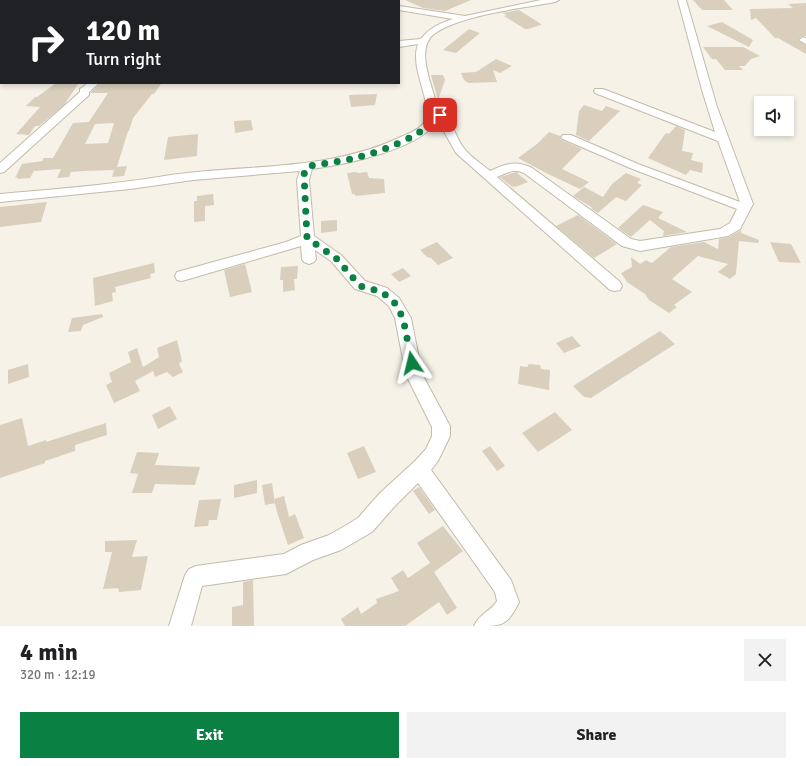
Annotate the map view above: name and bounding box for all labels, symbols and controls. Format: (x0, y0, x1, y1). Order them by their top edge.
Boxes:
text: 120 m (86, 14, 160, 48)
icon: right (20, 16, 72, 68)
text: Turn right (86, 48, 161, 70)
map controls (754, 96, 794, 136)
button: sound (754, 96, 794, 136)
pin (423, 98, 457, 132)
icon: arrive (429, 104, 451, 126)
position arrow (391, 342, 433, 384)
text: 4 min (20, 637, 78, 667)
button: close (744, 639, 786, 681)
text: 320 m · 12:19 (20, 667, 96, 683)
button: Exit (20, 712, 399, 758)
button: Share (407, 712, 786, 758)

